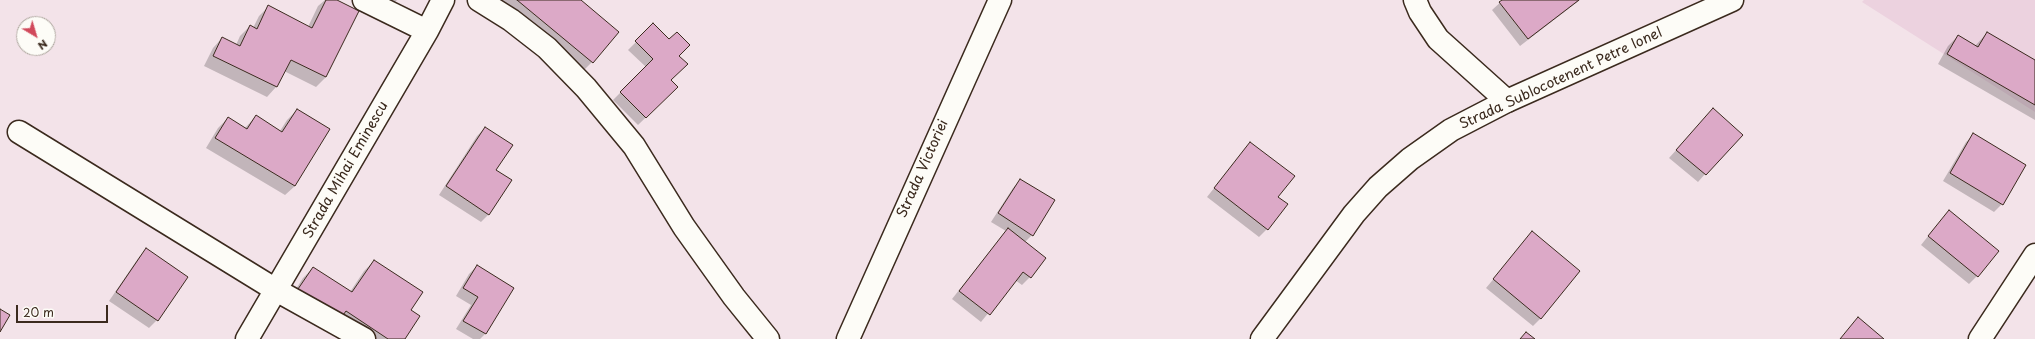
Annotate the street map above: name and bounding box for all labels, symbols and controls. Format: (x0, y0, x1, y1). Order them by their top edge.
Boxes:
north arrow (16, 16, 56, 56)
street label: Strada Sublocotenent Petre Ionel (1457, 25, 1665, 133)
text: N (34, 36, 52, 54)
street label: Strada Mihai Eminescu (300, 99, 392, 241)
street label: Strada Victoriei (894, 117, 952, 221)
scale bar (18, 297, 110, 323)
text: 20 m (23, 303, 54, 321)

